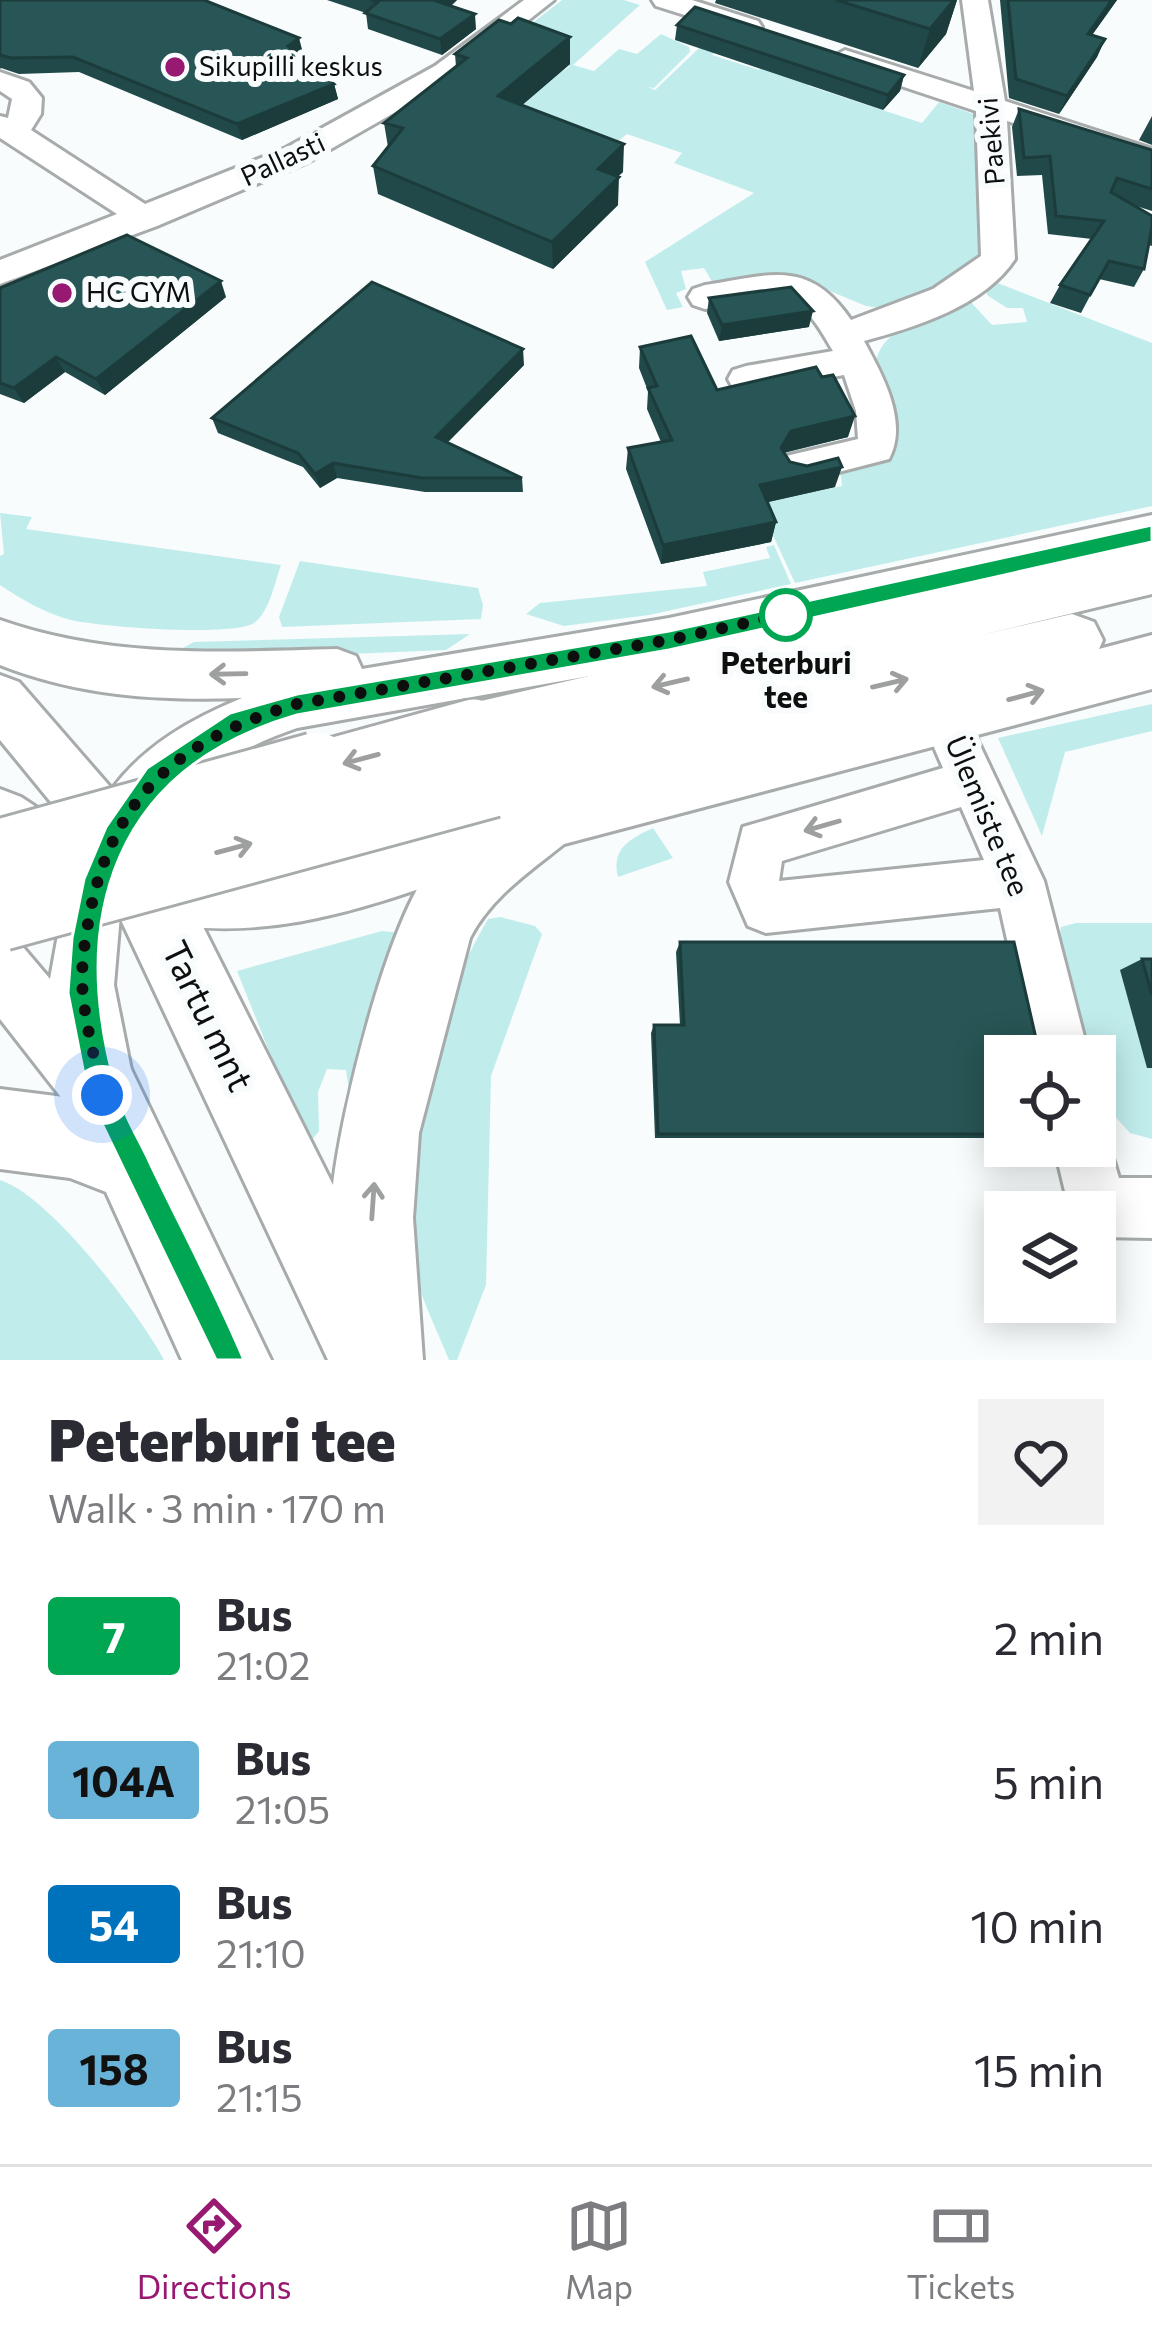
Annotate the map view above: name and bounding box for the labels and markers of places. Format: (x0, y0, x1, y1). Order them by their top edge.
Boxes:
place label: Sikupilli keskus (199, 49, 383, 82)
marker: Sikupilli keskus (162, 54, 188, 80)
place label: HC GYM (86, 275, 191, 308)
marker: HC GYM (49, 280, 75, 306)
marker: Peterburi tee (761, 590, 811, 640)
place label: Peterburi tee (720, 643, 852, 714)

